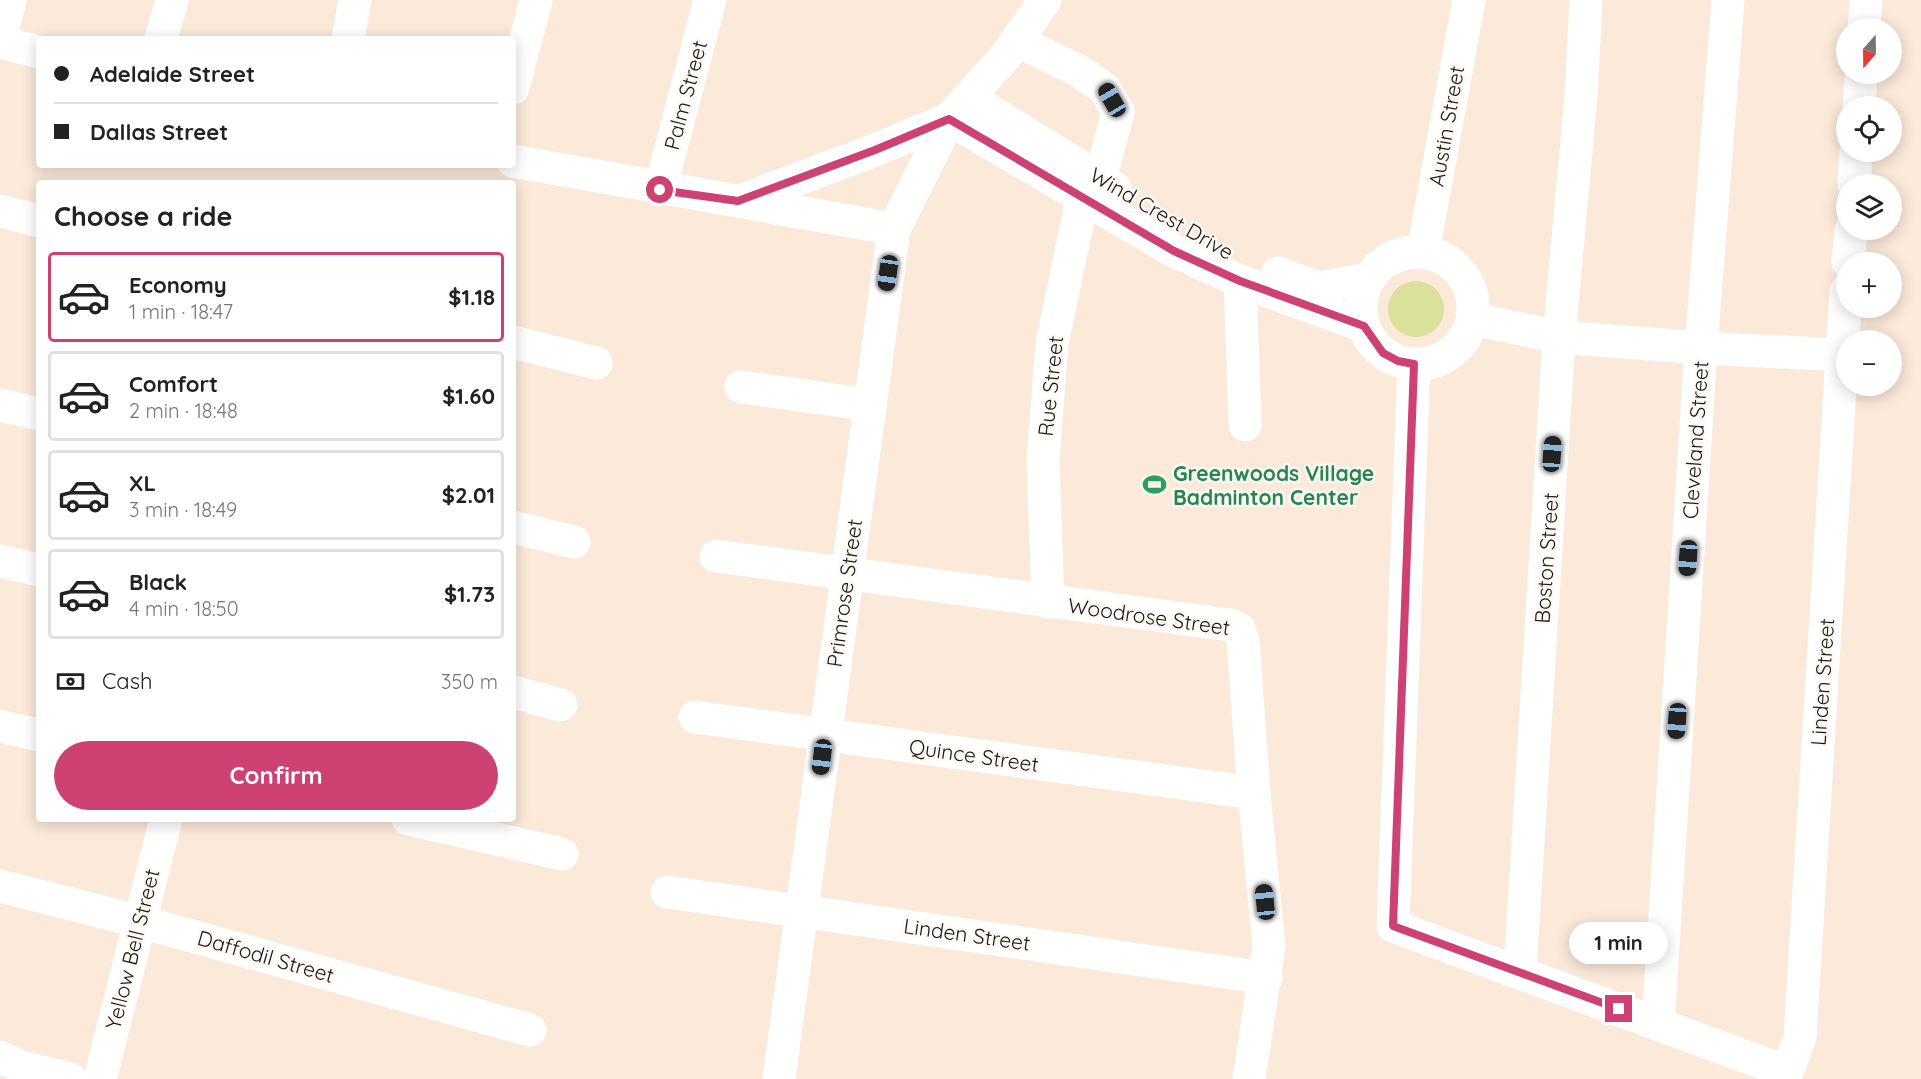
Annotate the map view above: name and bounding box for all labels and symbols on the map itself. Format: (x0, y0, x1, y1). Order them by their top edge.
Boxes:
north arrow (1836, 18, 1902, 84)
street label: Palm Street (658, 37, 712, 153)
street label: Austin Street (1423, 64, 1469, 188)
car (1095, 80, 1129, 120)
street label: Wind Crest Drive (1085, 161, 1239, 265)
route start (646, 176, 673, 203)
car (877, 254, 899, 292)
street label: Rue Street (1032, 335, 1068, 437)
street label: Cleveland Street (1677, 360, 1713, 520)
car (1542, 435, 1562, 473)
place label: Greenwoods Village Badminton Center (1173, 460, 1374, 510)
sports icon: Greenwoods Village Badminton Center (1142, 472, 1168, 498)
street label: Boston Street (1528, 492, 1564, 624)
street label: Primrose Street (821, 517, 867, 669)
car (1678, 539, 1698, 577)
street label: Woodrose Street (1066, 592, 1232, 640)
street label: Linden Street (1805, 617, 1839, 747)
car (1667, 702, 1687, 740)
street label: Quince Street (907, 733, 1041, 777)
car (811, 738, 833, 776)
street label: Yellow Bell Street (99, 866, 165, 1032)
car (1254, 883, 1276, 921)
street label: Linden Street (902, 912, 1032, 956)
callout: 1 min (1570, 922, 1668, 964)
street label: Daffodil Street (195, 924, 337, 988)
route end (1605, 995, 1632, 1022)

